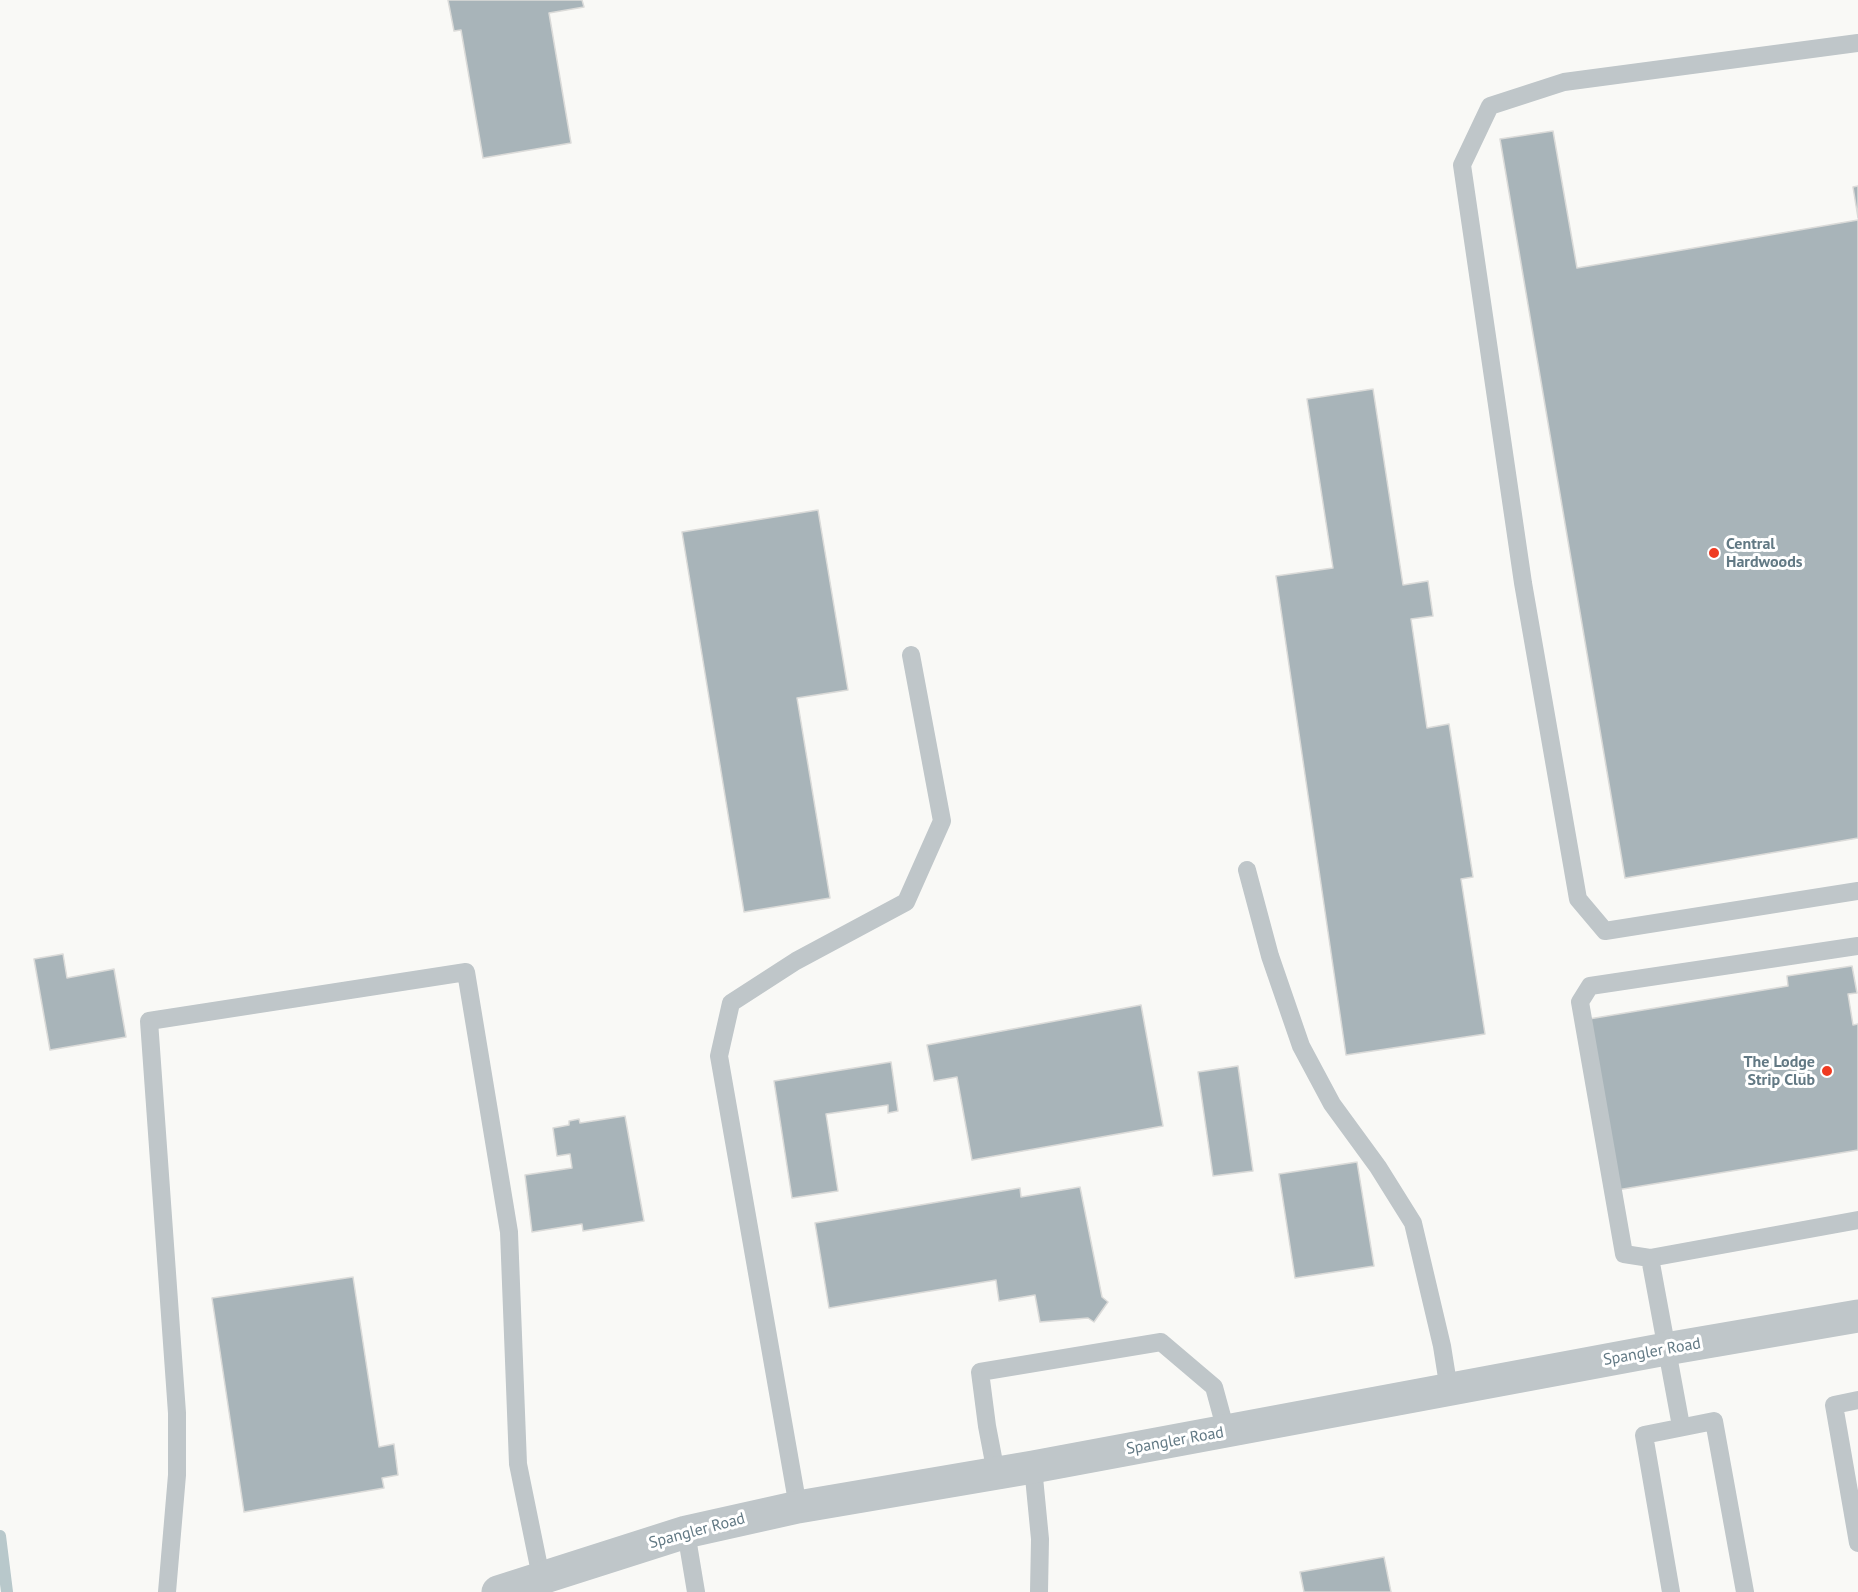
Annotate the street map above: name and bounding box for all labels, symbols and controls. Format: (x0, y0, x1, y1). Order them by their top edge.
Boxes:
place label: Central Hardwoods (1726, 534, 1803, 572)
marker: Central Hardwoods (1707, 546, 1721, 560)
place label: The Lodge Strip Club (1743, 1052, 1815, 1090)
marker: The Lodge Strip Club (1820, 1064, 1834, 1078)
street label: Spangler Road (1602, 1334, 1702, 1370)
street label: Spangler Road (1125, 1423, 1225, 1459)
street label: Spangler Road (647, 1509, 747, 1553)

